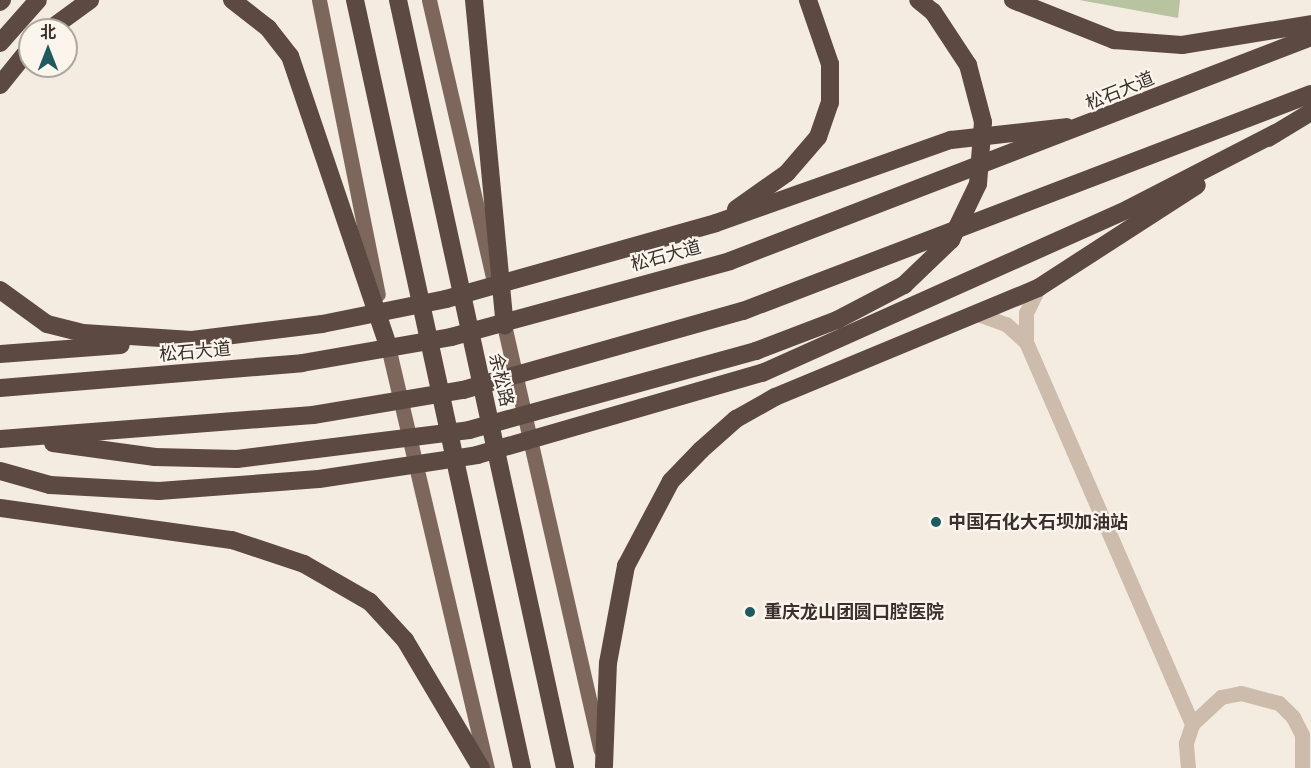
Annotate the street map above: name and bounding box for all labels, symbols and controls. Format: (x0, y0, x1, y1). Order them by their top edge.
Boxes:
north arrow (18, 18, 78, 78)
text: 北 (40, 22, 56, 42)
street label: 松石大道 (1083, 68, 1157, 114)
street label: 松石大道 (628, 236, 704, 276)
street label: 松石大道 (158, 338, 232, 366)
street label: 余松路 (484, 351, 518, 409)
place label: 中国石化大石坝加油站 (948, 511, 1128, 533)
marker: 中国石化大石坝加油站 (929, 515, 943, 529)
place label: 重庆龙山团圆口腔医院 (764, 601, 944, 623)
marker: 重庆龙山团圆口腔医院 (741, 603, 759, 621)

